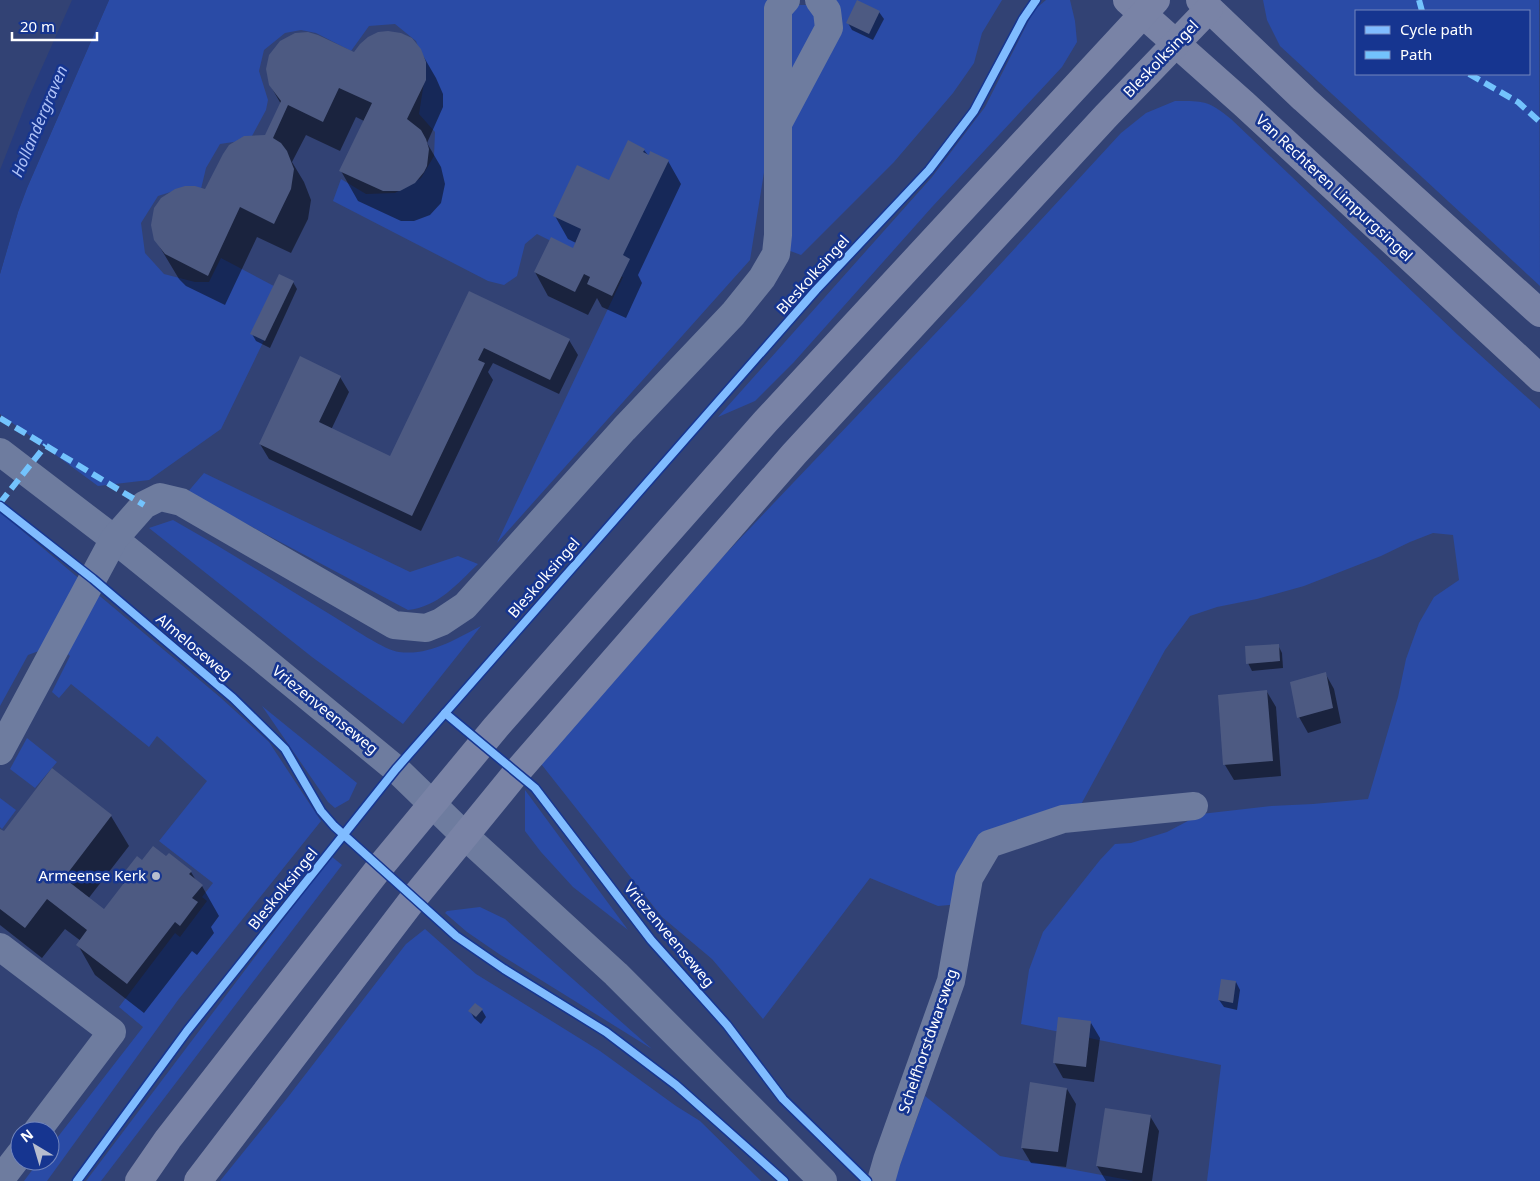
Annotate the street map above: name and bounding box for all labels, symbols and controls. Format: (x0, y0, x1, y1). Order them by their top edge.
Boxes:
scale bar (12, 10, 98, 42)
legend (1355, 10, 1530, 75)
street label: Bleskolksingel (1118, 15, 1202, 101)
text: 20 m (20, 16, 55, 36)
text: Cycle path (1400, 19, 1473, 39)
text: Path (1400, 44, 1432, 64)
water label: Hollandergraven (6, 62, 72, 180)
street label: Van Rechteren Limpurgsingel (1252, 109, 1417, 265)
street label: Bleskolksingel (771, 230, 853, 318)
street label: Bleskolksingel (503, 533, 584, 622)
street label: Almeloseweg (152, 608, 237, 684)
street label: Vriezenveenseweg (269, 660, 383, 758)
street label: Bleskolksingel (243, 843, 321, 934)
place label: Armeense Kerk (39, 865, 146, 885)
marker: Armeense Kerk (150, 870, 162, 882)
street label: Vriezenveenseweg (620, 878, 719, 991)
street label: Schelfhorstdwarsweg (893, 966, 961, 1116)
north arrow (10, 1121, 60, 1171)
text: N (16, 1124, 37, 1146)

